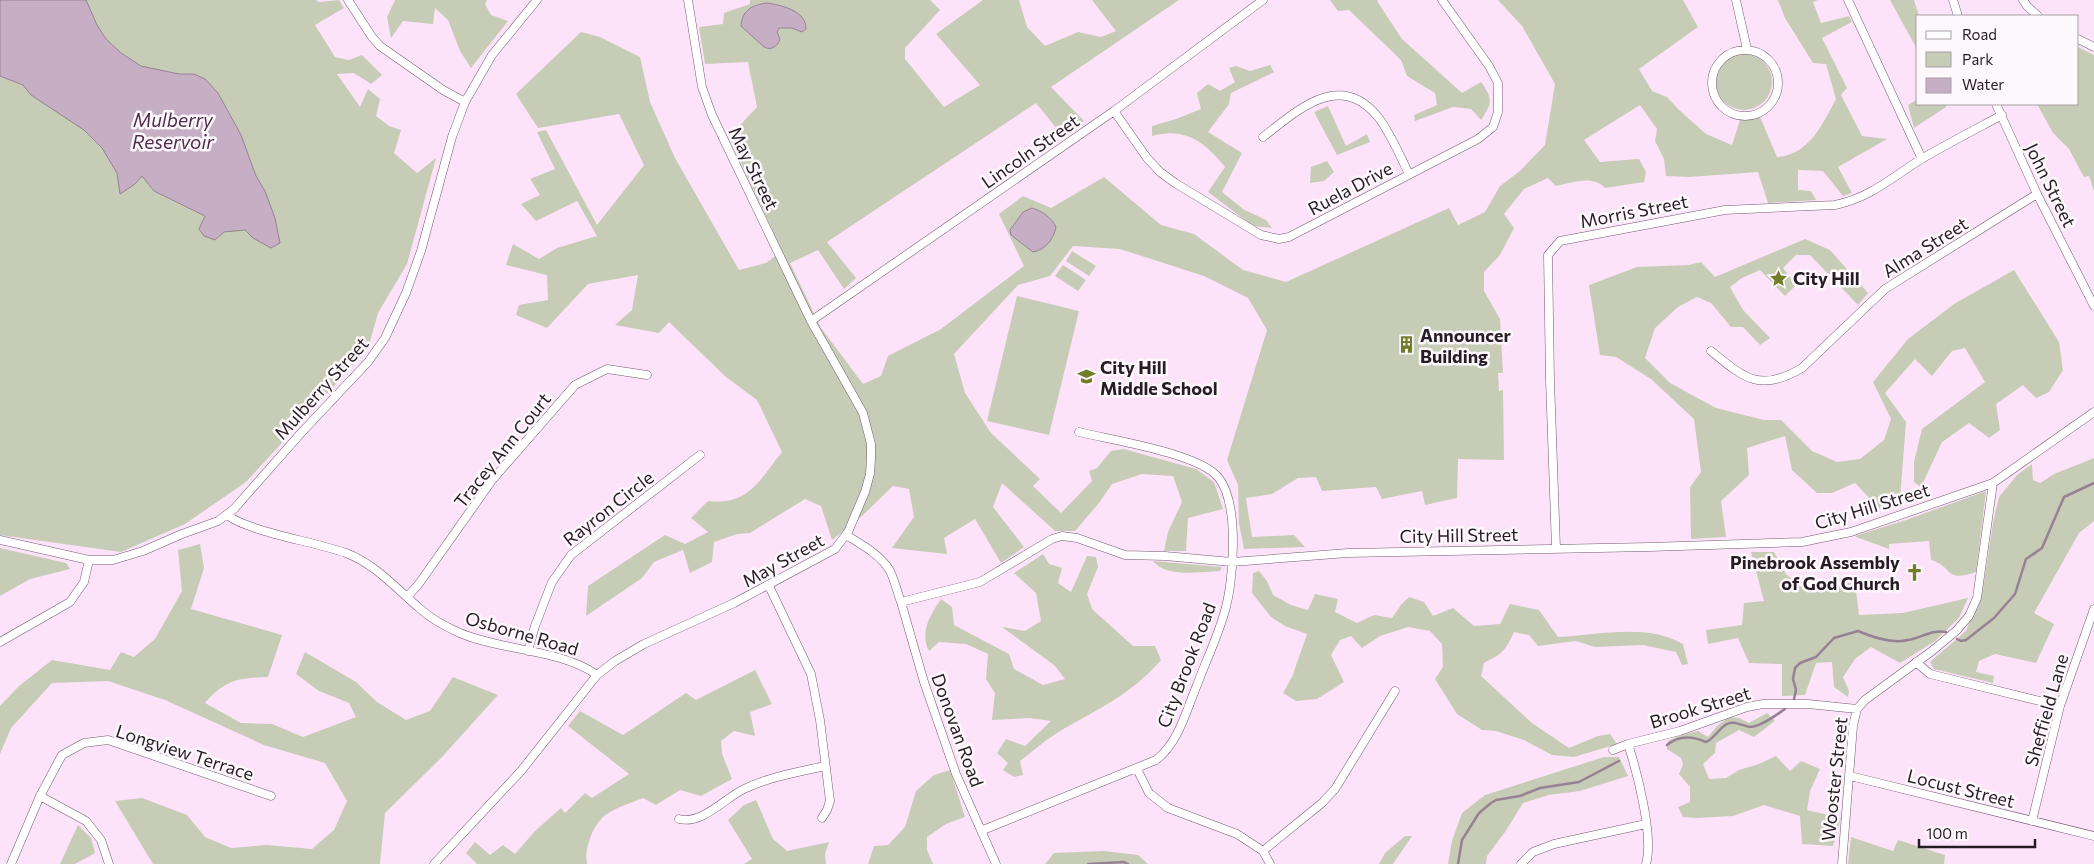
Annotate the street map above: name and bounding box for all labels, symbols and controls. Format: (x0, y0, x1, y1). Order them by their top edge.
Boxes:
legend (1916, 15, 2079, 105)
text: Road (1962, 25, 1997, 43)
text: Park (1962, 50, 1993, 68)
text: Water (1962, 75, 2004, 93)
water label: Mulberry Reservoir (132, 108, 215, 153)
street label: Lincoln Street (977, 109, 1083, 193)
street label: May Street (724, 123, 784, 213)
street label: John Street (2021, 139, 2081, 231)
street label: Ruela Drive (1304, 157, 1396, 219)
street label: Morris Street (1578, 190, 1690, 232)
street label: Alma Street (1878, 212, 1972, 282)
place label: City Hill (1793, 267, 1860, 289)
place icon: City Hill (1769, 268, 1789, 288)
place label: Announcer Building (1420, 324, 1511, 367)
street label: Mulberry Street (269, 332, 373, 444)
building icon: Announcer Building (1396, 335, 1416, 355)
place label: City Hill Middle School (1100, 356, 1218, 399)
school or university icon: City Hill Middle School (1076, 367, 1096, 387)
street label: Tracey Ann Court (449, 388, 555, 512)
street label: Rayron Circle (558, 466, 658, 550)
street label: City Hill Street (1812, 478, 1932, 534)
street label: City Hill Street (1399, 523, 1519, 547)
street label: May Street (738, 529, 828, 591)
place label: Pinebrook Assembly of God Church (1730, 551, 1900, 594)
church icon: Pinebrook Assembly of God Church (1904, 562, 1924, 582)
street label: City Brook Road (1152, 599, 1220, 731)
street label: Osborne Road (463, 606, 581, 660)
street label: Sheffield Lane (2019, 651, 2073, 769)
street label: Donovan Road (927, 670, 989, 790)
street label: Brook Street (1647, 681, 1753, 733)
street label: Wooster Street (1817, 716, 1851, 842)
street label: Longview Terrace (113, 719, 257, 785)
street label: Locust Street (1905, 764, 2017, 812)
scale bar (1919, 816, 2035, 848)
text: 100 m (1926, 824, 1968, 842)

